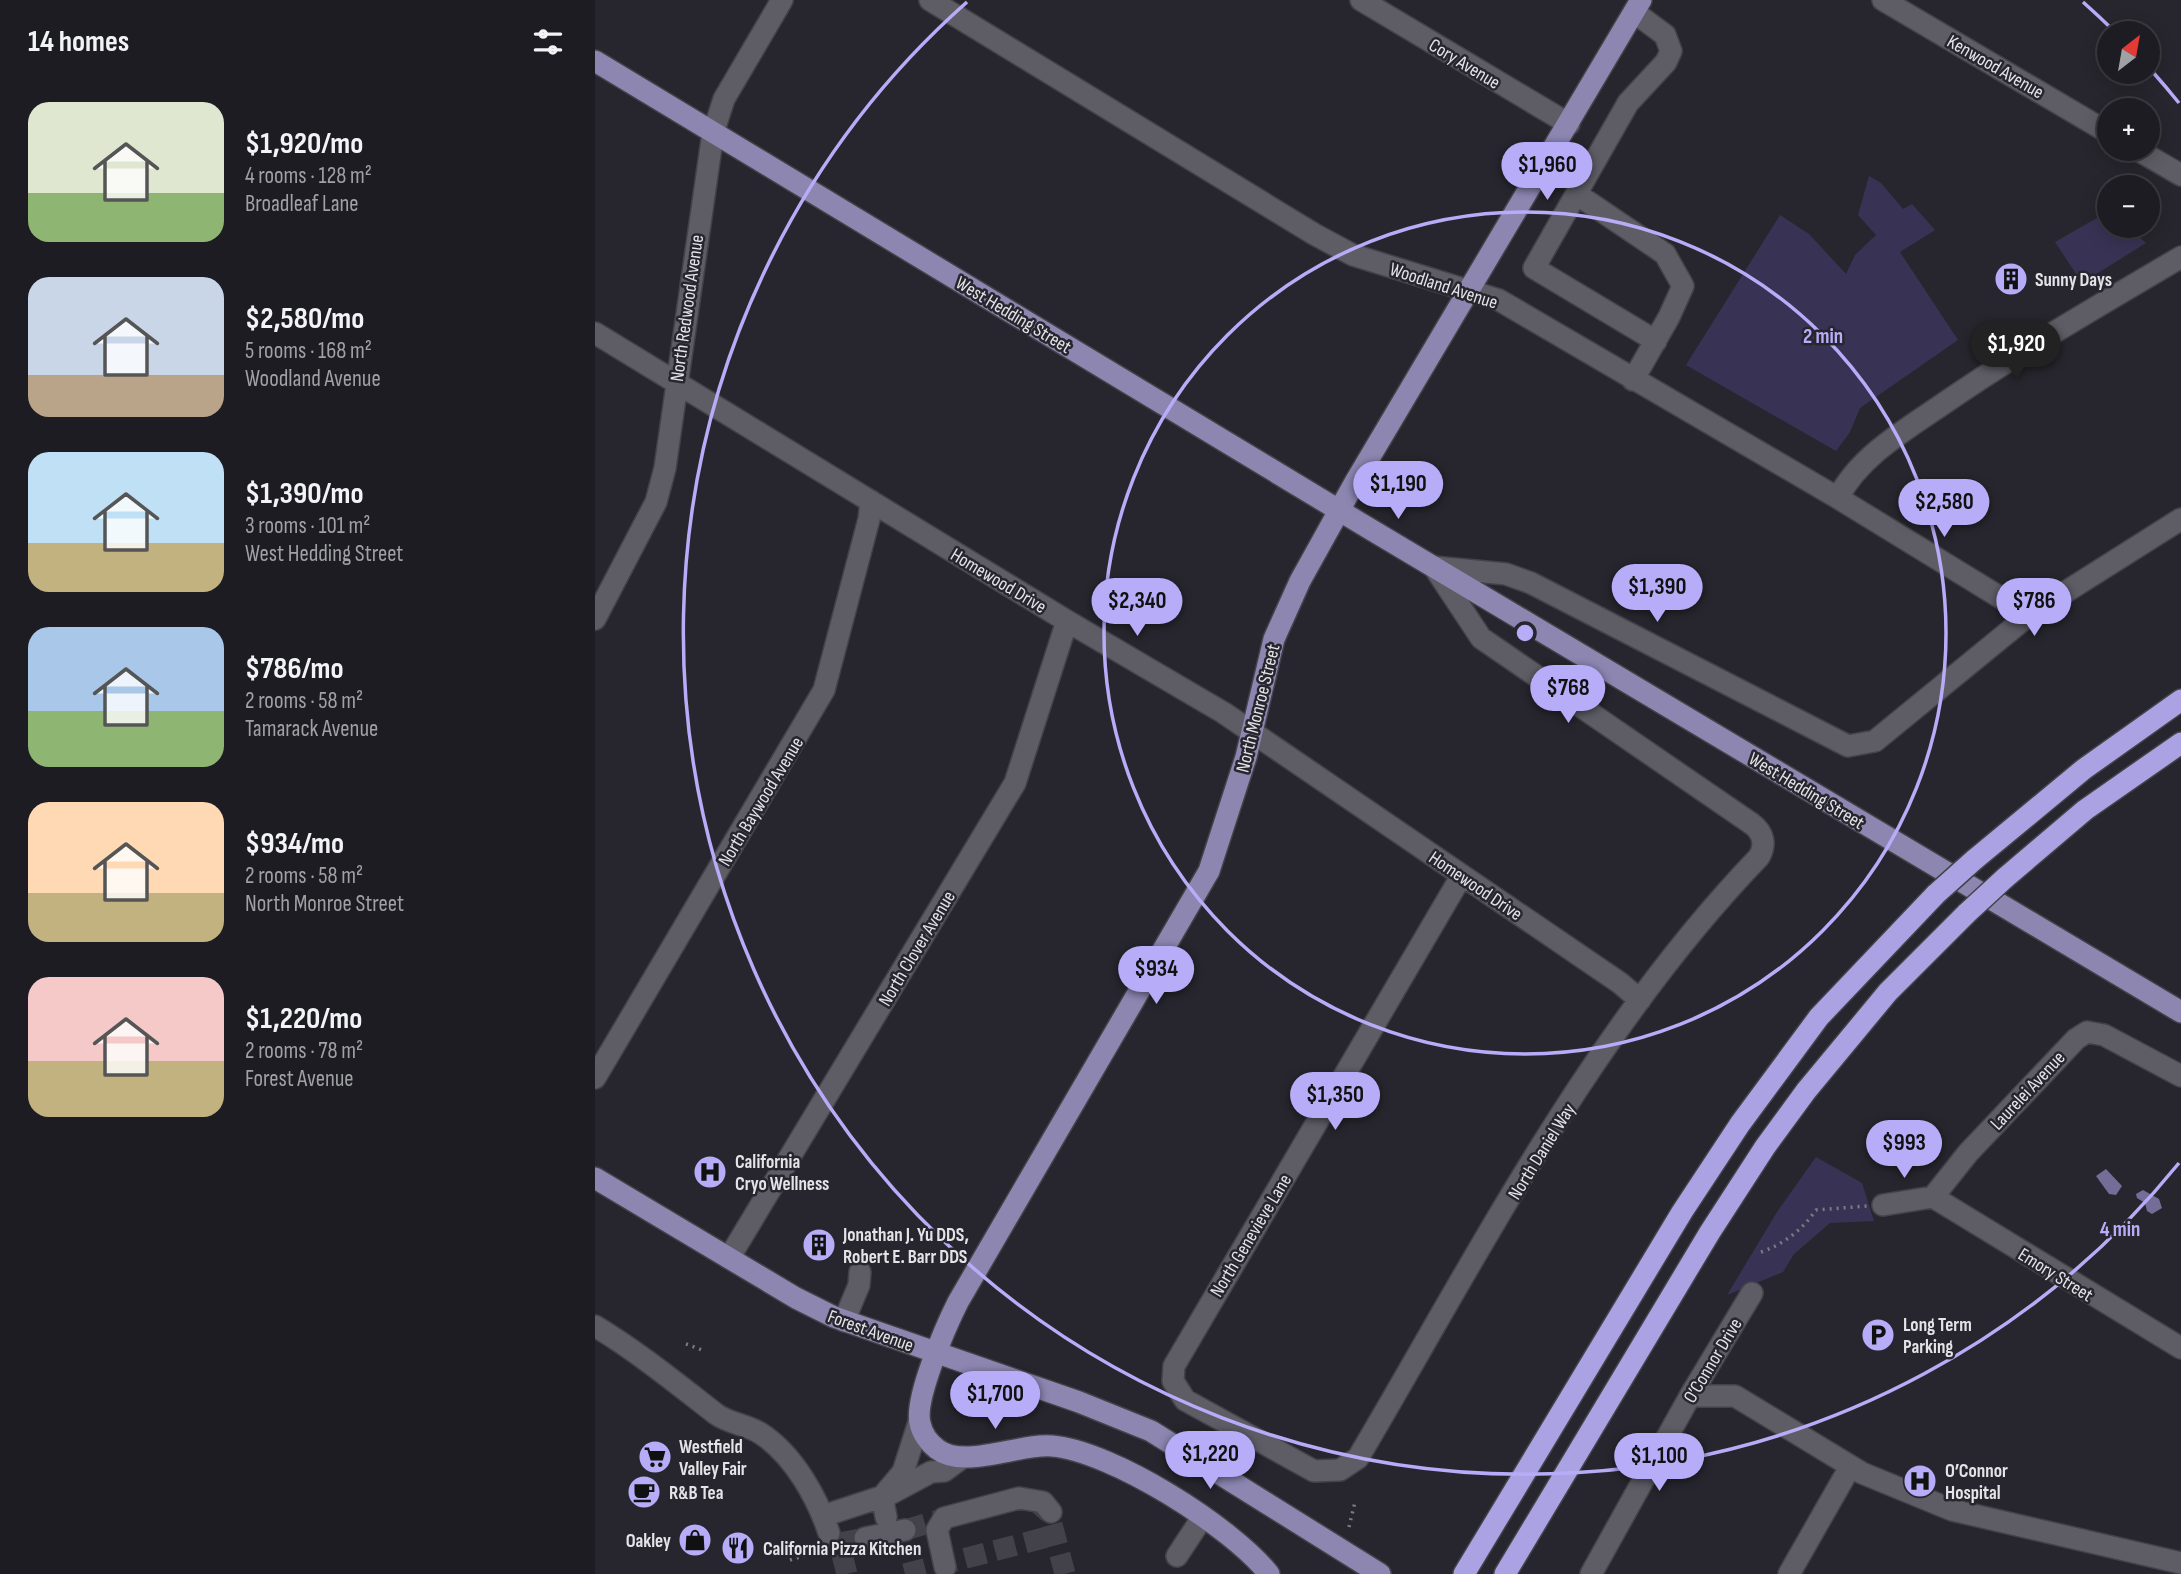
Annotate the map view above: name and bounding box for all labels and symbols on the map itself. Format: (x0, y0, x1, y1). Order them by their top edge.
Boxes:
north arrow (2097, 21, 2159, 84)
street label: Kenwood Avenue (1943, 30, 2048, 104)
street label: Cory Avenue (1424, 34, 1504, 95)
pin: $1,960 (1490, 142, 1604, 202)
street label: North Redwood Avenue (666, 233, 709, 383)
street label: Woodland Avenue (1387, 258, 1500, 315)
building icon: Sunny Days (1992, 260, 2030, 298)
place label: Sunny Days (2035, 269, 2112, 292)
street label: West Hedding Street (951, 272, 1075, 359)
pin: $1,920 (1959, 322, 2073, 381)
text: 2 min (1803, 324, 1843, 349)
pin: $1,190 (1341, 462, 1455, 521)
pin: $2,580 (1887, 480, 2001, 539)
street label: Homewood Drive (946, 544, 1050, 619)
pin: $1,390 (1600, 564, 1714, 624)
pin: $2,340 (1080, 578, 1194, 638)
pin: $786 (1993, 578, 2075, 638)
centre of rings (1513, 621, 1537, 645)
street label: North Monroe Street (1231, 642, 1286, 775)
pin: $768 (1527, 666, 1609, 725)
street label: North Baywood Avenue (714, 733, 809, 871)
street label: West Hedding Street (1744, 748, 1868, 835)
street label: Homewood Drive (1424, 847, 1526, 926)
street label: North Clover Avenue (874, 887, 961, 1011)
pin: $934 (1115, 946, 1197, 1006)
street label: Laurelei Avenue (1986, 1047, 2070, 1135)
pin: $1,350 (1278, 1072, 1392, 1132)
street label: North Daniel Way (1504, 1099, 1581, 1204)
pin: $993 (1863, 1120, 1945, 1180)
place label: California Cryo Wellness (735, 1151, 829, 1196)
hospital icon: California Cryo Wellness (691, 1153, 729, 1191)
street label: North Genevieve Lane (1206, 1170, 1297, 1301)
text: 4 min (2100, 1217, 2140, 1242)
place label: Jonathan J. Yu DDS, Robert E. Barr DDS (842, 1224, 969, 1269)
building icon: Jonathan J. Yu DDS, Robert E. Barr DDS (800, 1226, 838, 1264)
street label: Emory Street (2014, 1243, 2097, 1307)
street label: Forest Avenue (824, 1305, 917, 1358)
street label: O’Connor Drive (1679, 1314, 1748, 1407)
place label: Long Term Parking (1903, 1314, 1972, 1359)
parking icon: Long Term Parking (1859, 1316, 1897, 1354)
pin: $1,700 (938, 1372, 1052, 1431)
pin: $1,220 (1153, 1432, 1267, 1491)
pin: $1,100 (1602, 1434, 1716, 1493)
place label: Westfield Valley Fair (679, 1436, 747, 1481)
supermarket icon: Westfield Valley Fair (636, 1438, 674, 1476)
place label: O’Connor Hospital (1945, 1460, 2008, 1505)
hospital icon: O’Connor Hospital (1901, 1462, 1939, 1500)
cafe icon: R&B Tea (625, 1473, 663, 1511)
place label: R&B Tea (669, 1482, 723, 1505)
shop icon: Oakley (676, 1521, 714, 1559)
restaurant icon: California Pizza Kitchen (719, 1529, 757, 1567)
place label: Oakley (626, 1530, 671, 1553)
place label: California Pizza Kitchen (763, 1538, 921, 1561)

